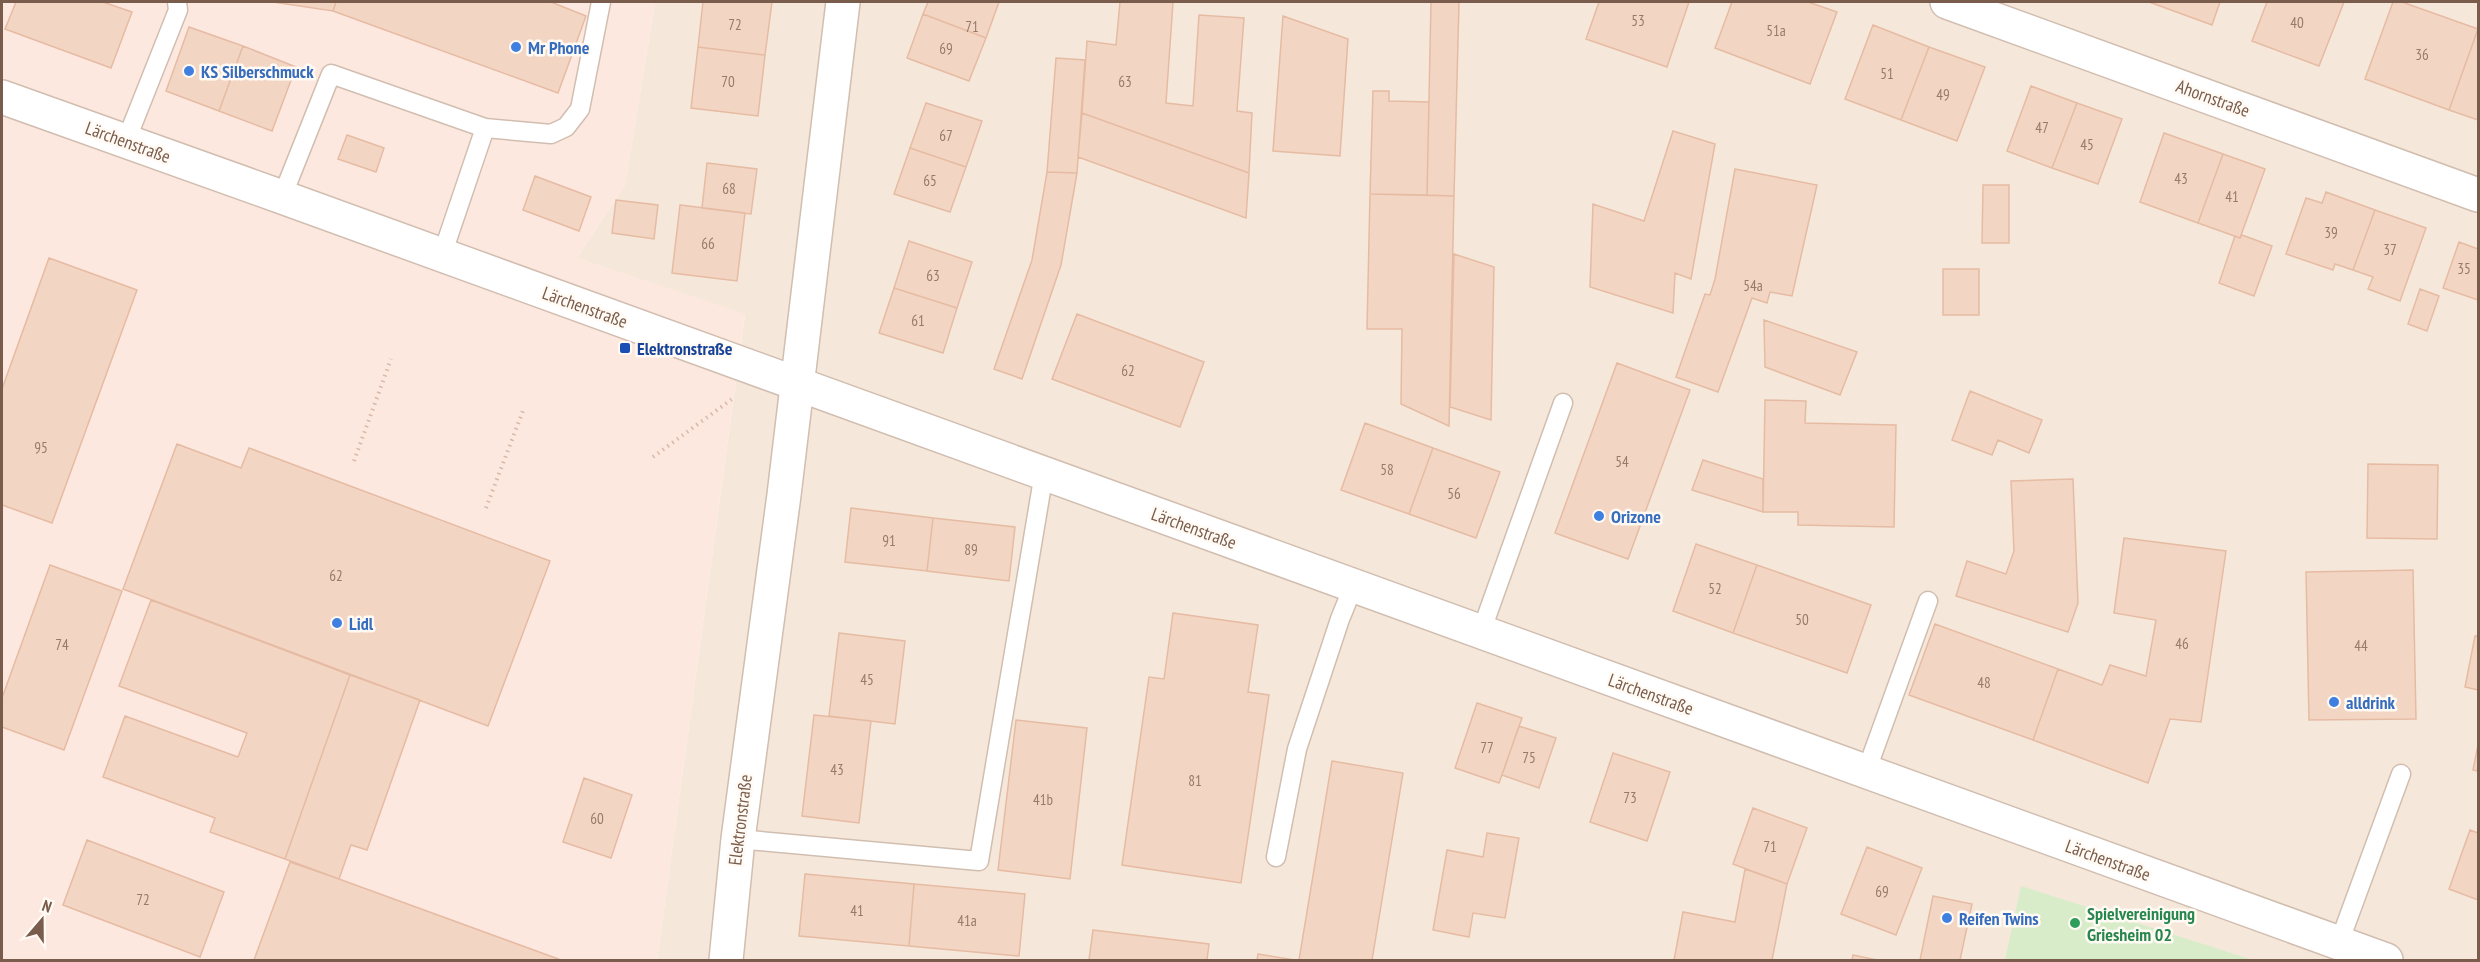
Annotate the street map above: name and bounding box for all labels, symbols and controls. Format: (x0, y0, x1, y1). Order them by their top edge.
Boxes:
house number: 53 (1631, 11, 1645, 30)
house number: 40 (2290, 13, 2304, 32)
house number: 72 (728, 15, 742, 34)
house number: 71 (965, 17, 979, 36)
house number: 51a (1766, 21, 1786, 40)
place label: Mr Phone (528, 36, 590, 59)
house number: 69 (939, 39, 953, 58)
marker: Mr Phone (509, 40, 523, 54)
house number: 36 (2415, 45, 2429, 64)
place label: KS Silberschmuck (201, 60, 314, 83)
marker: KS Silberschmuck (182, 64, 196, 78)
house number: 51 (1880, 64, 1894, 83)
house number: 70 (721, 72, 735, 91)
house number: 63 (1118, 72, 1132, 91)
street label: Ahornstraße (2173, 74, 2253, 122)
house number: 49 (1936, 85, 1950, 104)
street label: Lärchenstraße (82, 116, 174, 168)
house number: 47 (2035, 118, 2049, 137)
house number: 67 (939, 126, 953, 145)
house number: 45 (2080, 135, 2094, 154)
house number: 43 (2174, 169, 2188, 188)
house number: 65 (923, 171, 937, 190)
house number: 68 (722, 179, 736, 198)
house number: 41 (2225, 187, 2239, 206)
house number: 39 (2324, 223, 2338, 242)
house number: 66 (701, 234, 715, 253)
house number: 37 (2383, 240, 2397, 259)
house number: 35 (2457, 259, 2471, 278)
house number: 63 (926, 266, 940, 285)
house number: 54a (1743, 276, 1763, 295)
street label: Lärchenstraße (539, 281, 631, 333)
house number: 61 (911, 311, 925, 330)
place label: Elektronstraße (637, 337, 733, 360)
marker: Elektronstraße (618, 341, 632, 355)
house number: 62 (1121, 361, 1135, 380)
house number: 95 (34, 438, 48, 457)
house number: 54 (1615, 452, 1629, 471)
house number: 58 (1380, 460, 1394, 479)
house number: 56 (1447, 484, 1461, 503)
street label: Lärchenstraße (1148, 502, 1240, 554)
place label: Orizone (1611, 505, 1661, 528)
marker: Orizone (1592, 509, 1606, 523)
house number: 91 (882, 531, 896, 550)
house number: 89 (964, 540, 978, 559)
house number: 62 (329, 566, 343, 585)
house number: 52 (1708, 579, 1722, 598)
house number: 50 (1795, 610, 1809, 629)
place label: Lidl (349, 612, 374, 635)
marker: Lidl (330, 616, 344, 630)
house number: 46 (2175, 634, 2189, 653)
house number: 74 (55, 635, 69, 654)
house number: 44 (2354, 636, 2368, 655)
street label: Lärchenstraße (1605, 668, 1697, 720)
house number: 45 (860, 670, 874, 689)
house number: 48 (1977, 673, 1991, 692)
place label: alldrink (2346, 691, 2396, 714)
marker: alldrink (2327, 695, 2341, 709)
house number: 77 (1480, 738, 1494, 757)
house number: 75 (1522, 748, 1536, 767)
house number: 43 (830, 760, 844, 779)
house number: 81 (1188, 771, 1202, 790)
street label: Elektronstraße (723, 773, 757, 867)
house number: 73 (1623, 788, 1637, 807)
house number: 41b (1033, 790, 1053, 809)
house number: 60 (590, 809, 604, 828)
street label: Lärchenstraße (2062, 834, 2154, 886)
house number: 71 (1763, 837, 1777, 856)
house number: 69 (1875, 882, 1889, 901)
north arrow (12, 890, 72, 950)
house number: 72 (136, 890, 150, 909)
text: N (40, 895, 55, 917)
house number: 41 (850, 901, 864, 920)
place label: Spielvereinigung Griesheim 02 (2087, 902, 2195, 946)
place label: Reifen Twins (1959, 907, 2039, 930)
house number: 41a (957, 911, 977, 930)
marker: Reifen Twins (1940, 911, 1954, 925)
marker: Spielvereinigung Griesheim 02 (2068, 916, 2082, 930)

